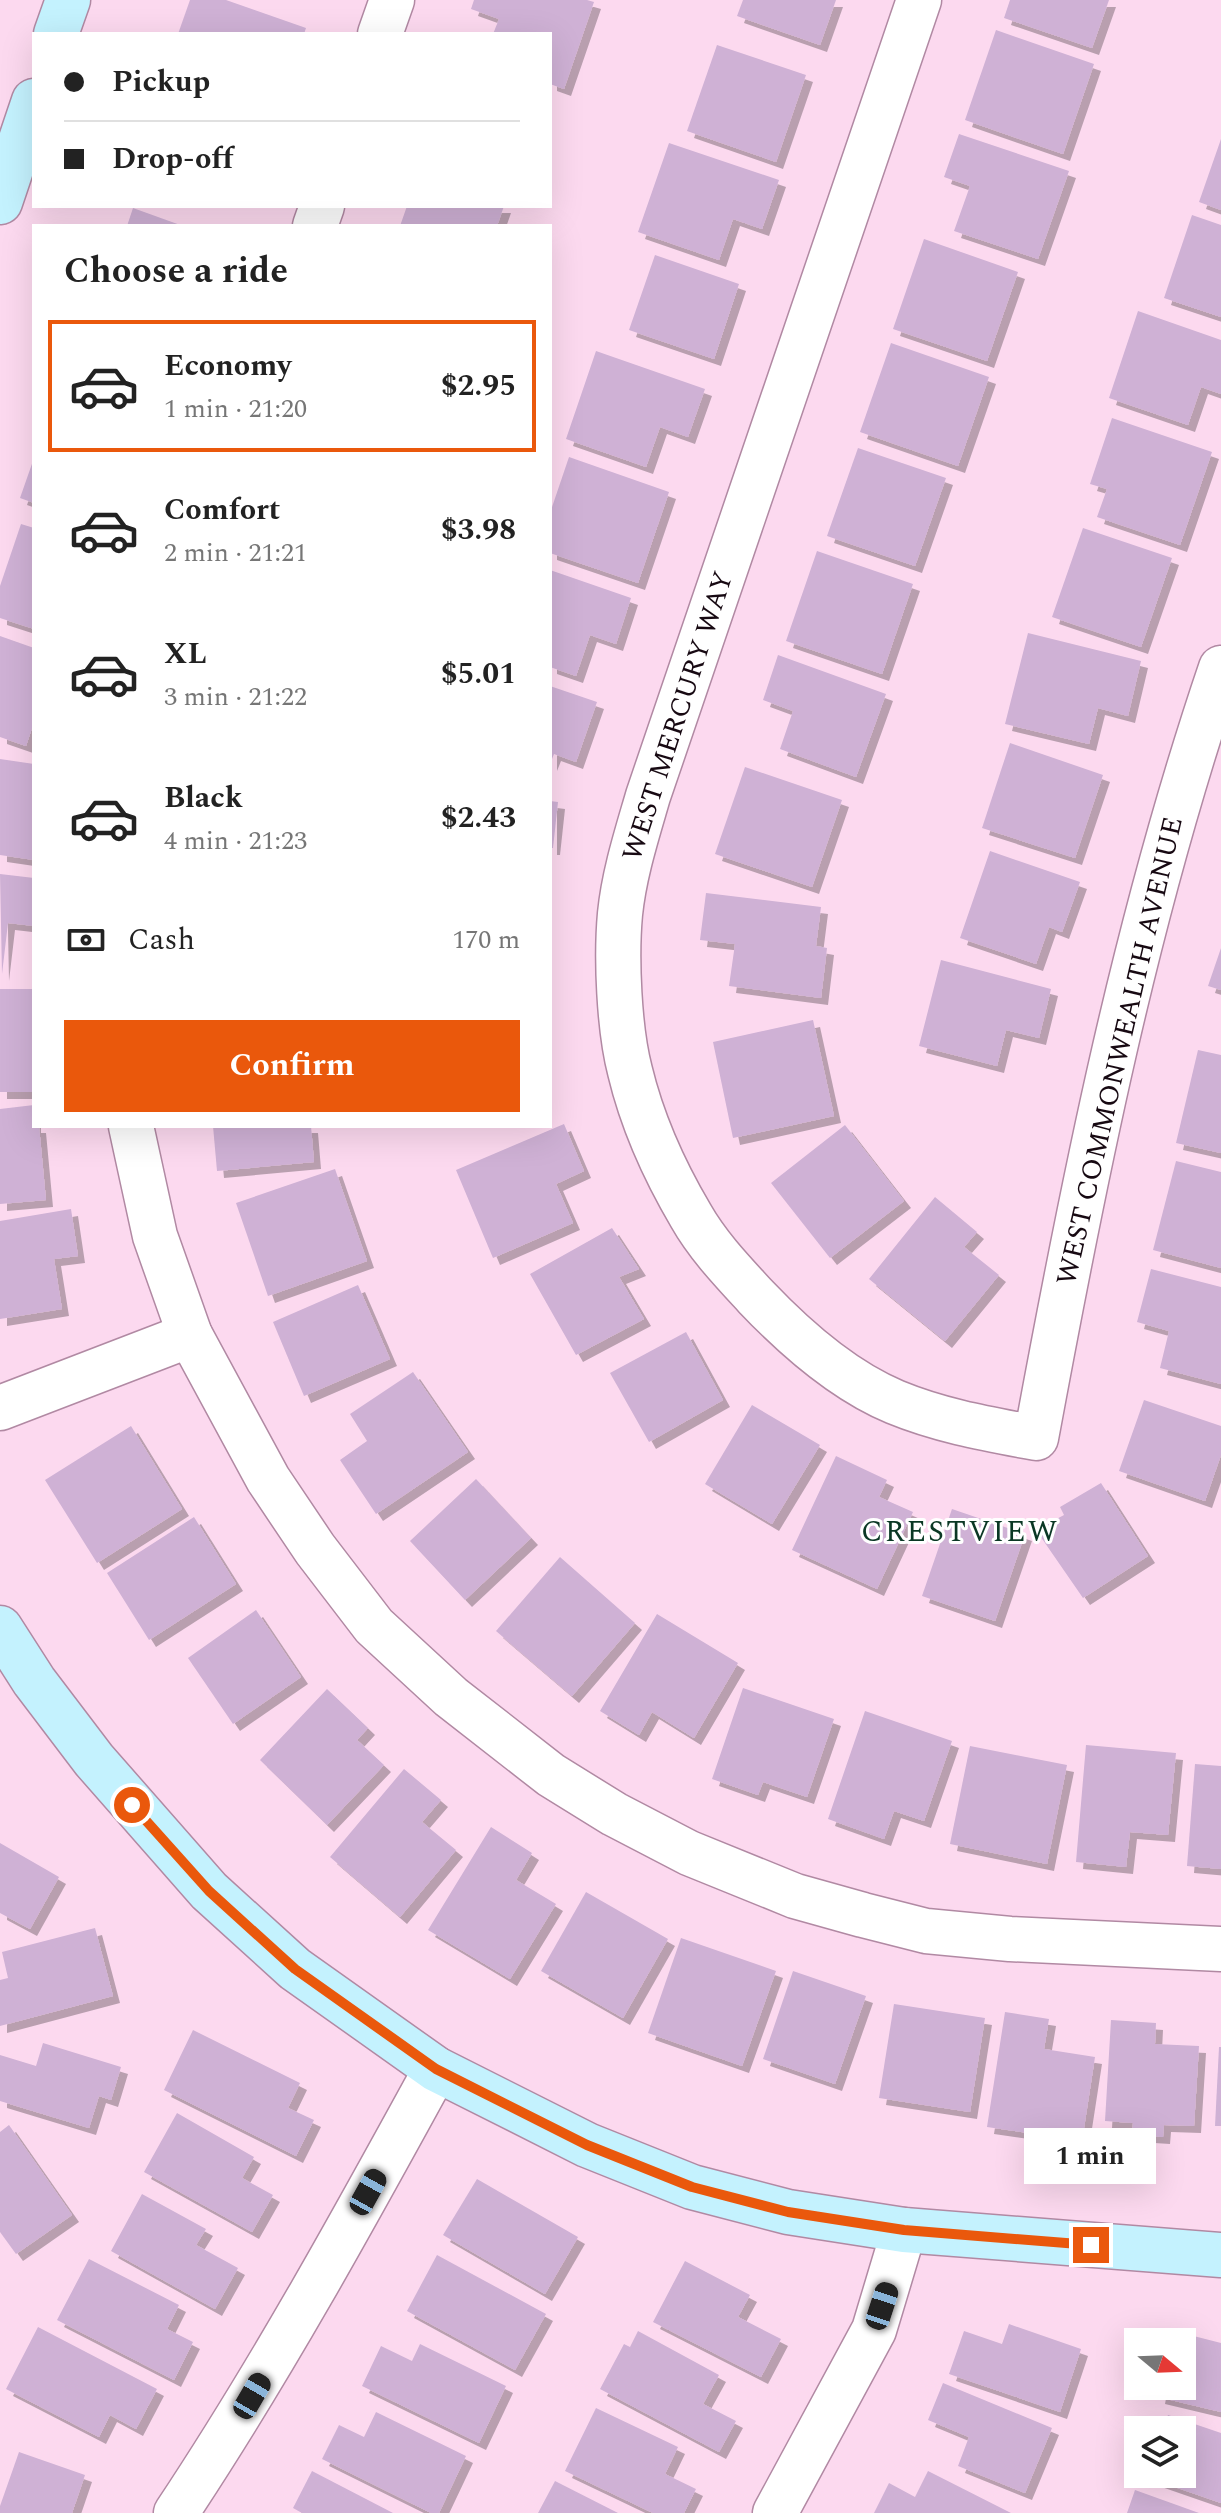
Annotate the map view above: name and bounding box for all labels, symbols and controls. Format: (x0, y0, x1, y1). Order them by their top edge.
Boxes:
text: Pickup (112, 59, 210, 105)
text: Drop-off (112, 136, 233, 182)
text: Choose a ride (64, 244, 288, 299)
text: Economy (164, 343, 291, 389)
icon: car (68, 350, 140, 422)
text: $2.95 (441, 363, 516, 409)
text: 1 min · 21:20 (164, 389, 307, 429)
text: Comfort (164, 487, 280, 533)
icon: car (68, 494, 140, 566)
text: $3.98 (441, 507, 516, 553)
text: 2 min · 21:21 (164, 533, 307, 573)
street label: WEST MERCURY WAY (611, 566, 745, 866)
text: XL (164, 631, 207, 677)
icon: car (68, 638, 140, 710)
text: $5.01 (441, 651, 516, 697)
text: 3 min · 21:22 (164, 677, 307, 717)
text: Black (164, 775, 243, 821)
icon: car (68, 782, 140, 854)
text: $2.43 (441, 795, 516, 841)
street label: WEST COMMONWEALTH AVENUE (1045, 813, 1195, 1289)
text: 4 min · 21:23 (164, 821, 307, 861)
text: Cash (128, 917, 195, 963)
icon: cash (64, 918, 108, 962)
text: 170 m (452, 920, 520, 960)
button: Confirm (64, 1020, 520, 1112)
district label: CRESTVIEW (861, 1509, 1059, 1555)
route start (114, 1787, 150, 1823)
callout: 1 min (1025, 2129, 1157, 2185)
text: 1 min (1055, 2136, 1125, 2176)
car (346, 2165, 390, 2219)
route end (1073, 2227, 1109, 2263)
car (863, 2279, 901, 2333)
north arrow (1124, 2328, 1196, 2400)
map controls (1124, 2328, 1196, 2488)
car (230, 2369, 274, 2423)
button: layers (1124, 2416, 1196, 2488)

